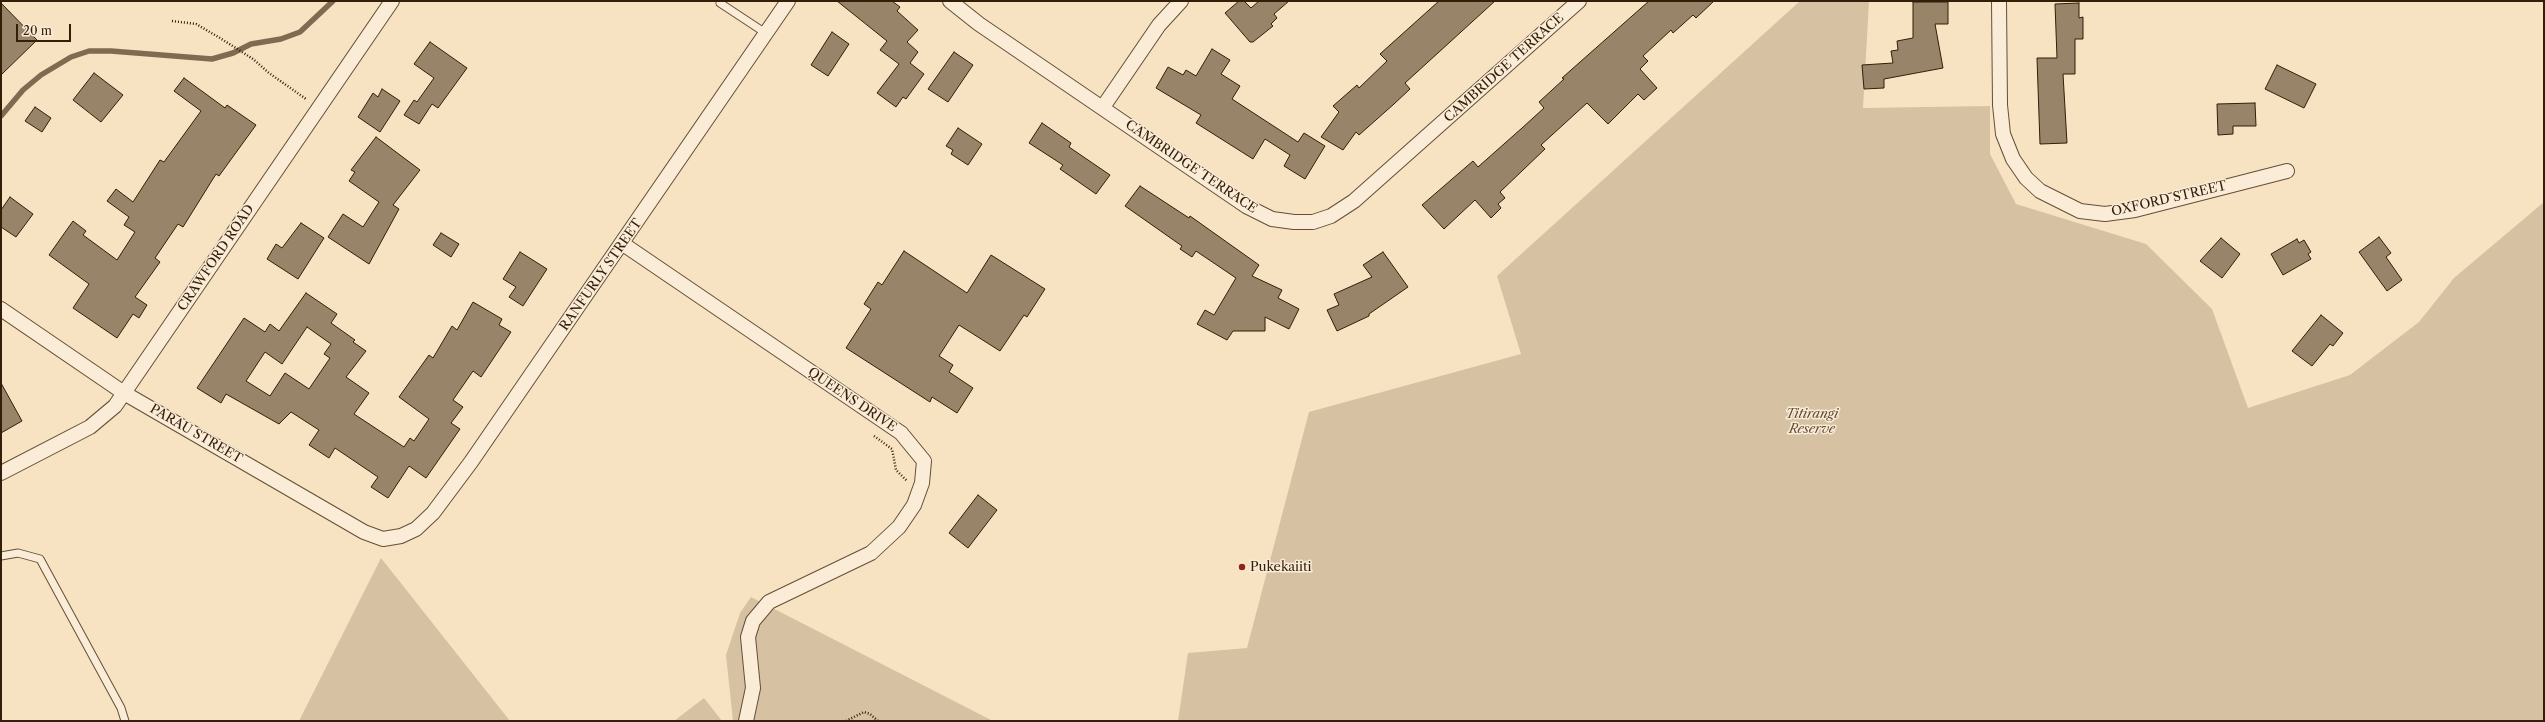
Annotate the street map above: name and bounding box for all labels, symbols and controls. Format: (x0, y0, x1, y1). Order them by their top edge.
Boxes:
street label: CAMBRIDGE TERRACE (1441, 10, 1567, 126)
scale bar (18, 16, 73, 42)
text: 20 m (23, 23, 52, 38)
street label: CAMBRIDGE TERRACE (1122, 117, 1260, 217)
street label: OXFORD STREET (2110, 178, 2228, 220)
street label: CRAWFORD ROAD (175, 202, 257, 314)
street label: RANFURLY STREET (557, 216, 645, 334)
street label: QUEENS DRIVE (805, 365, 899, 435)
street label: PARAU STREET (147, 401, 245, 467)
park label: Titirangi Reserve (1786, 406, 1838, 437)
place label: Pukekaiiti (1250, 559, 1311, 575)
marker: Pukekaiiti (1237, 562, 1247, 572)

